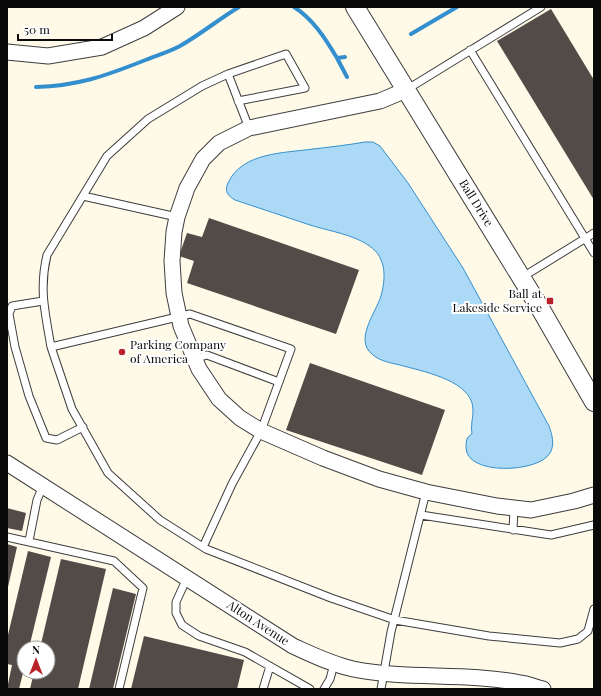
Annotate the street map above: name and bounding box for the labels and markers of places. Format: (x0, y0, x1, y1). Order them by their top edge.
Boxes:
place label: Ball at Lakeside Service (453, 285, 543, 315)
marker: Ball at Lakeside Service (545, 296, 555, 306)
place label: Parking Company of America (130, 336, 226, 366)
marker: Parking Company of America (117, 347, 127, 357)

